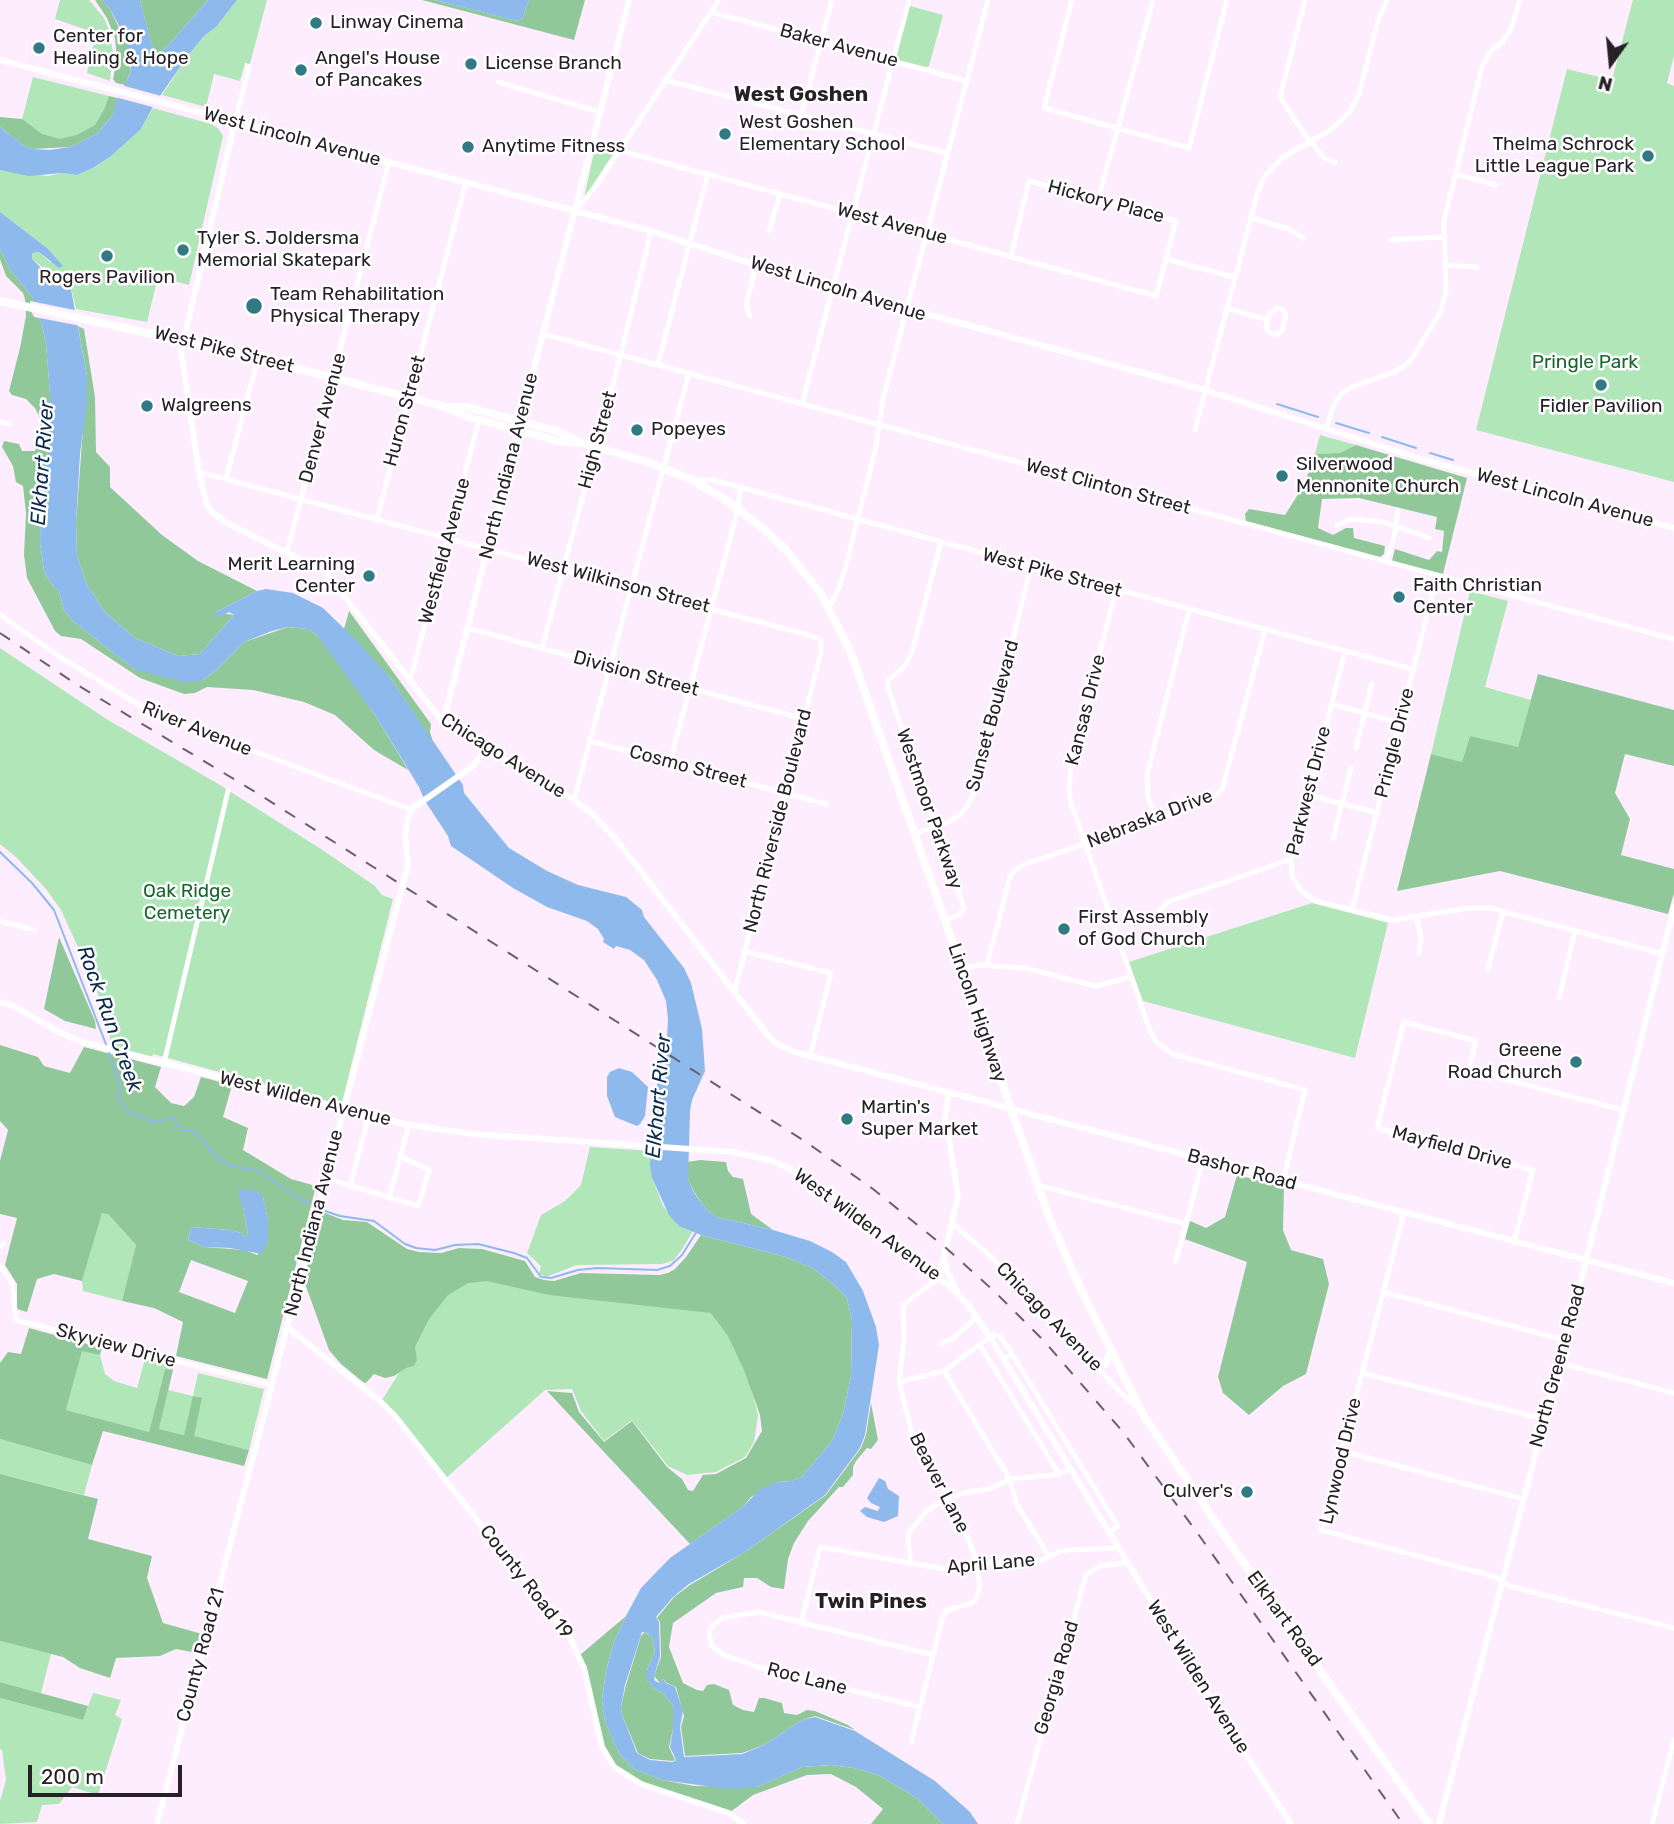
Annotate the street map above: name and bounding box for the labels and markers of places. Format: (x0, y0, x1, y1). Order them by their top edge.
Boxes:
place label: Linway Cinema (330, 12, 464, 34)
marker: Linway Cinema (308, 15, 324, 31)
place label: Center for Healing & Hope (53, 26, 189, 70)
marker: Center for Healing & Hope (31, 40, 47, 56)
place label: Angel's House of Pancakes (315, 48, 440, 92)
place label: License Branch (485, 53, 622, 75)
marker: License Branch (463, 56, 479, 72)
marker: Angel's House of Pancakes (293, 62, 309, 78)
place label: West Goshen Elementary School (739, 112, 905, 156)
marker: West Goshen Elementary School (717, 126, 733, 142)
place label: Thelma Schrock Little League Park (1475, 134, 1634, 178)
place label: Anytime Fitness (482, 136, 625, 158)
marker: Anytime Fitness (460, 139, 476, 155)
marker: Thelma Schrock Little League Park (1640, 148, 1656, 164)
place label: Tyler S. Joldersma Memorial Skatepark (197, 228, 371, 272)
marker: Tyler S. Joldersma Memorial Skatepark (175, 242, 191, 258)
marker: Rogers Pavilion (99, 248, 115, 264)
place label: Rogers Pavilion (39, 267, 175, 289)
place label: Team Rehabilitation Physical Therapy (270, 284, 444, 328)
marker: Team Rehabilitation Physical Therapy (244, 296, 264, 316)
marker: Fidler Pavilion (1593, 377, 1609, 393)
place label: Walgreens (161, 395, 252, 417)
place label: Fidler Pavilion (1539, 396, 1663, 418)
marker: Walgreens (139, 398, 155, 414)
place label: Popeyes (651, 419, 726, 441)
marker: Popeyes (629, 422, 645, 438)
place label: Silverwood Mennonite Church (1296, 454, 1459, 498)
marker: Silverwood Mennonite Church (1274, 468, 1290, 484)
place label: Merit Learning Center (228, 554, 355, 598)
marker: Merit Learning Center (361, 568, 377, 584)
place label: Faith Christian Center (1413, 575, 1542, 619)
marker: Faith Christian Center (1391, 589, 1407, 605)
place label: First Assembly of God Church (1078, 907, 1209, 951)
marker: First Assembly of God Church (1056, 921, 1072, 937)
place label: Greene Road Church (1448, 1040, 1562, 1084)
marker: Greene Road Church (1568, 1054, 1584, 1070)
place label: Martin's Super Market (861, 1097, 978, 1141)
marker: Martin's Super Market (839, 1111, 855, 1127)
place label: Culver's (1163, 1481, 1233, 1503)
marker: Culver's (1239, 1484, 1255, 1500)

